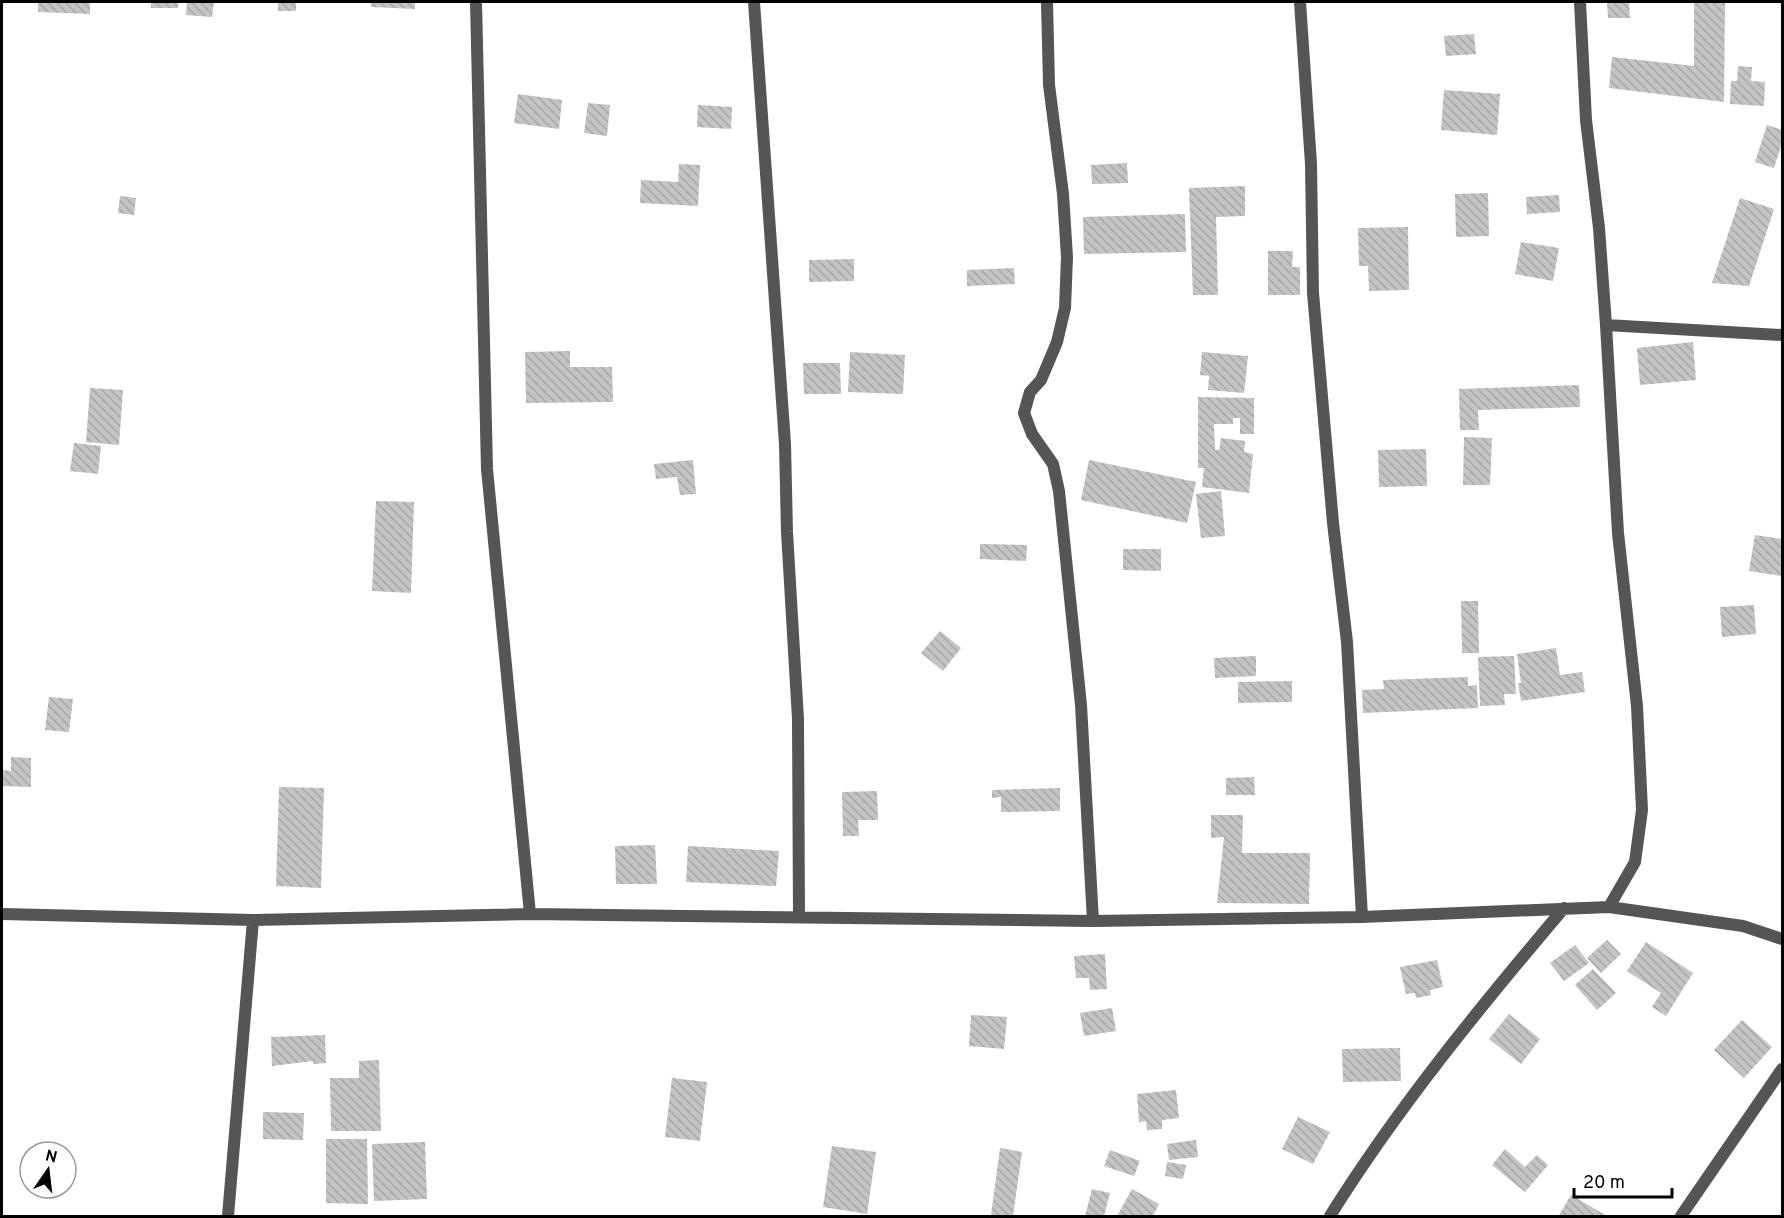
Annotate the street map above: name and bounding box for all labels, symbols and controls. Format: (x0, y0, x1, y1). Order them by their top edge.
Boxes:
north arrow (18, 1140, 78, 1200)
text: N (43, 1146, 59, 1168)
scale bar (1574, 1161, 1672, 1199)
text: 20 m (1583, 1172, 1625, 1195)

